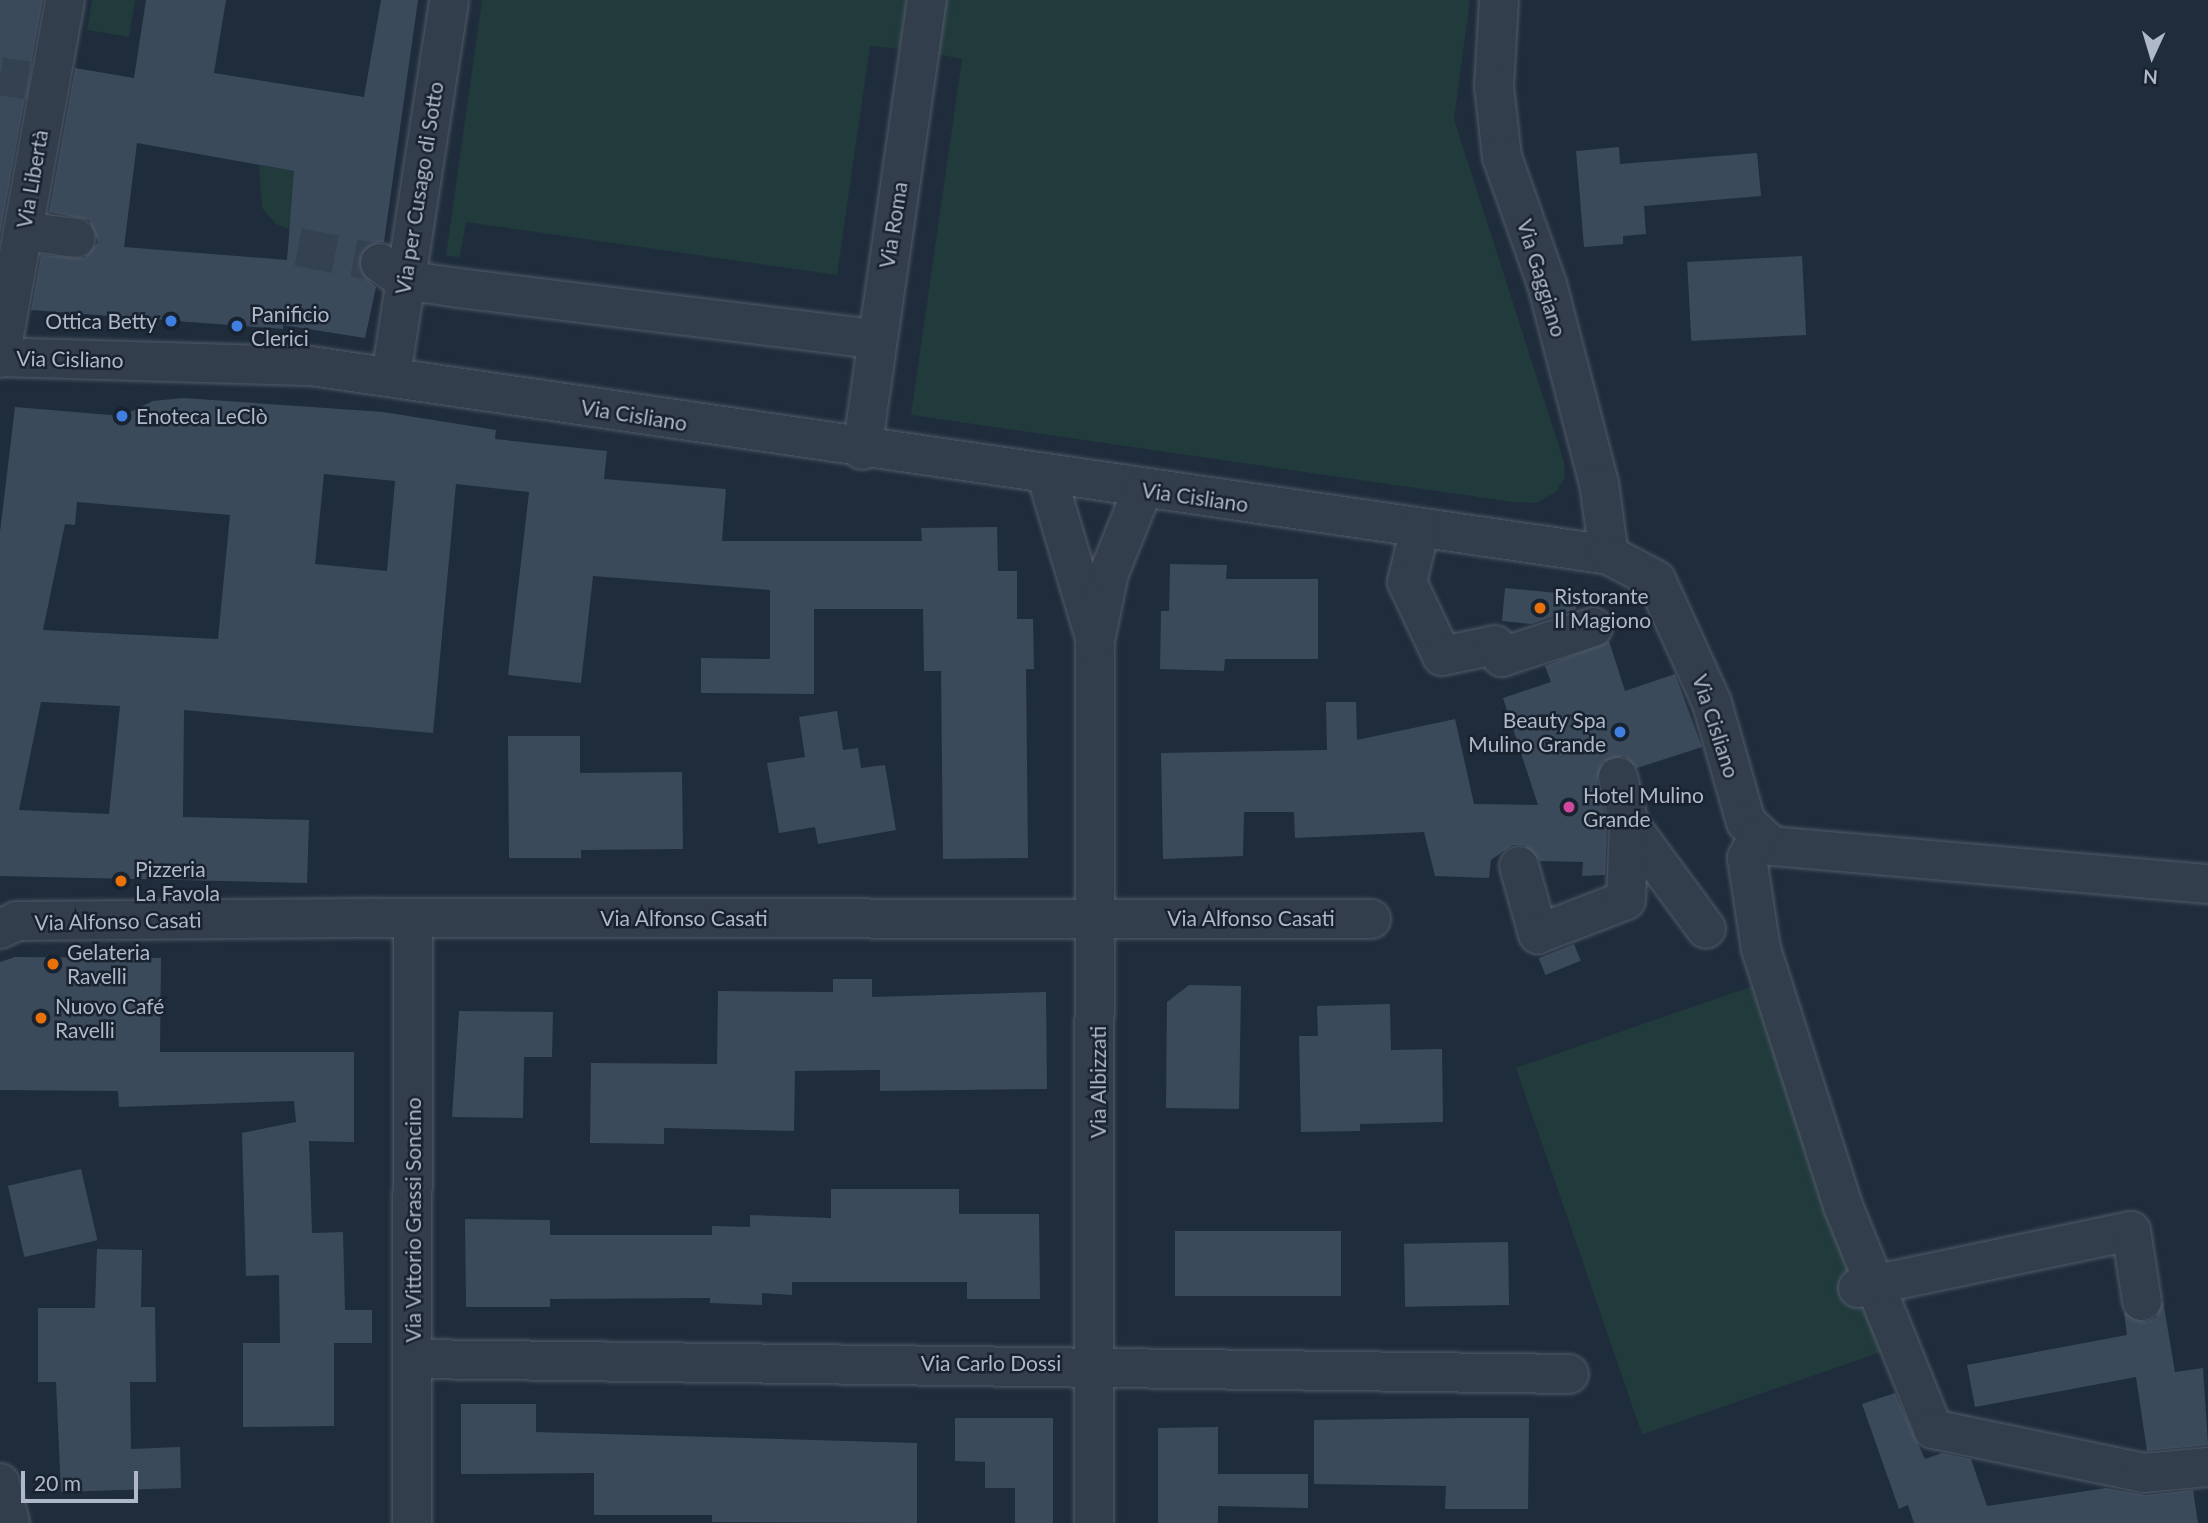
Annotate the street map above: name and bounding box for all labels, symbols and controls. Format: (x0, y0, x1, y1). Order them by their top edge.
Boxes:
north arrow (2117, 21, 2187, 91)
text: N (2142, 65, 2159, 89)
street label: Via per Cusago di Sotto (390, 80, 448, 296)
street label: Via Libertà (11, 128, 53, 230)
street label: Via Roma (874, 180, 912, 270)
street label: Via Gaggiano (1512, 216, 1572, 340)
place label: Panificio Clerici (251, 301, 329, 351)
place label: Ottica Betty (45, 308, 157, 334)
marker: Ottica Betty (163, 313, 179, 329)
marker: Panificio Clerici (229, 318, 245, 334)
street label: Via Cisliano (16, 345, 124, 373)
street label: Via Cisliano (579, 394, 689, 436)
place label: Enoteca LeClò (136, 403, 268, 429)
marker: Enoteca LeClò (114, 408, 130, 424)
street label: Via Cisliano (1140, 477, 1250, 517)
place label: Ristorante Il Magiono (1554, 583, 1651, 633)
marker: Ristorante Il Magiono (1532, 600, 1548, 616)
street label: Via Cisliano (1687, 671, 1745, 781)
place label: Beauty Spa Mulino Grande (1468, 707, 1606, 757)
marker: Beauty Spa Mulino Grande (1612, 724, 1628, 740)
place label: Hotel Mulino Grande (1583, 782, 1704, 832)
marker: Hotel Mulino Grande (1561, 799, 1577, 815)
place label: Pizzeria La Favola (135, 856, 220, 906)
marker: Pizzeria La Favola (113, 873, 129, 889)
street label: Via Alfonso Casati (600, 905, 768, 931)
street label: Via Alfonso Casati (1167, 905, 1335, 931)
street label: Via Alfonso Casati (34, 907, 202, 935)
place label: Gelateria Ravelli (67, 939, 150, 989)
marker: Gelateria Ravelli (45, 956, 61, 972)
place label: Nuovo Café Ravelli (55, 993, 164, 1043)
marker: Nuovo Café Ravelli (33, 1010, 49, 1026)
street label: Via Albizzati (1085, 1025, 1111, 1139)
street label: Via Vittorio Grassi Soncino (400, 1097, 426, 1343)
street label: Via Carlo Dossi (921, 1350, 1061, 1376)
scale bar (24, 1456, 142, 1500)
text: 20 m (34, 1470, 81, 1495)

